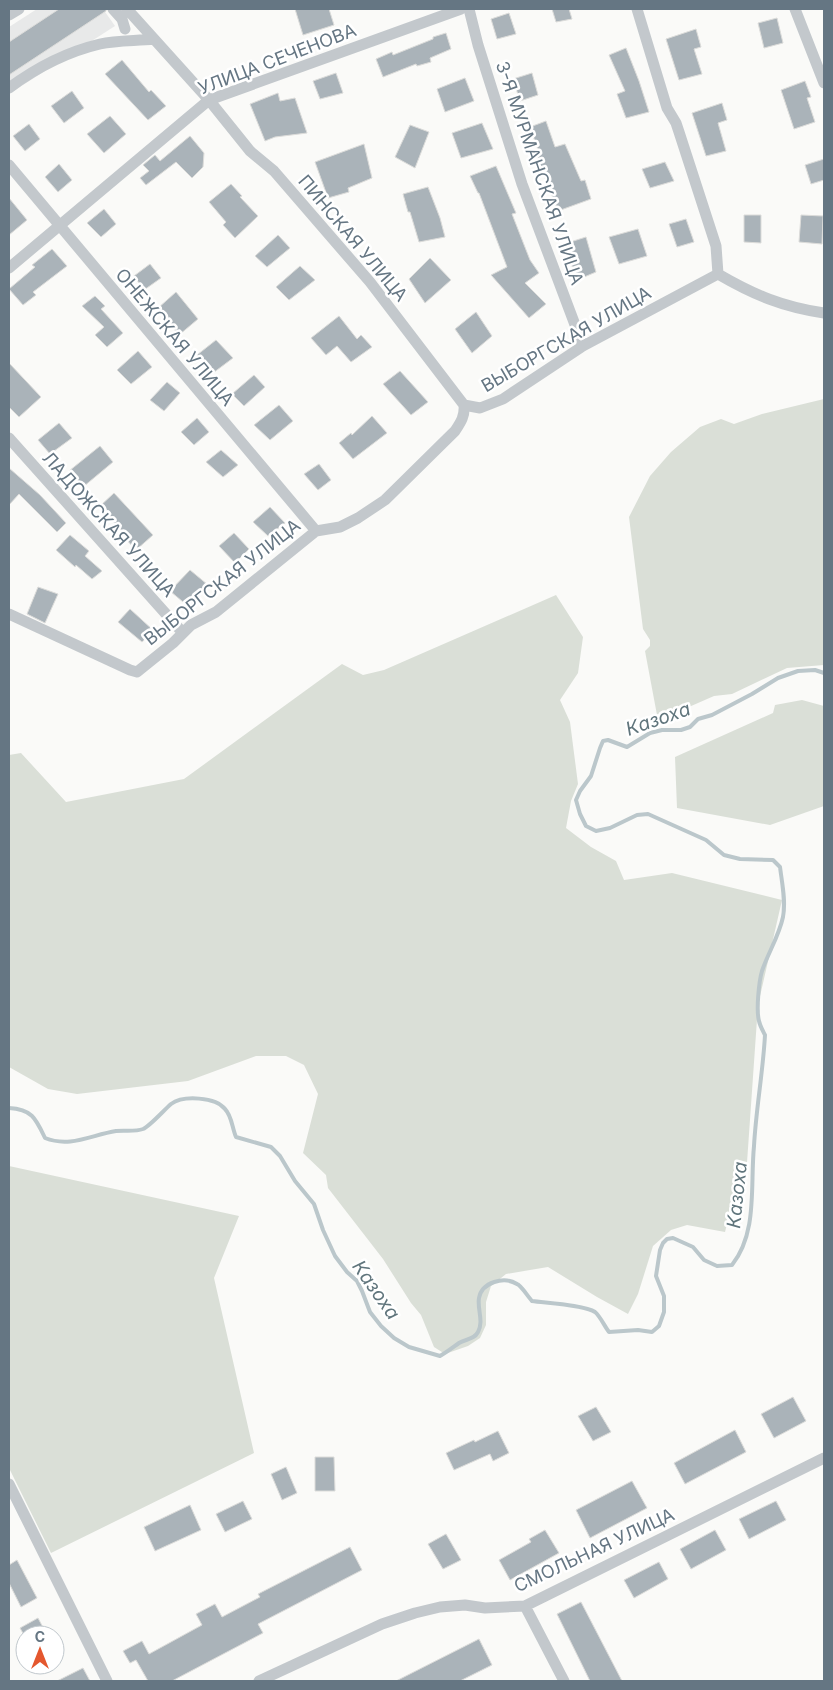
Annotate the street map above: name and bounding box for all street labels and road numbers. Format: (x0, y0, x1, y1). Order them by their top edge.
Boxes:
street label: УЛИЦА СЕЧЕНОВА (195, 19, 359, 99)
street label: 3-Я МУРМАНСКАЯ УЛИЦА (492, 58, 588, 288)
street label: ПИНСКАЯ УЛИЦА (294, 171, 412, 305)
street label: ОНЕЖСКАЯ УЛИЦА (111, 264, 239, 410)
street label: ВЫБОРГСКАЯ УЛИЦА (477, 282, 655, 396)
street label: ЛАДОЖСКАЯ УЛИЦА (38, 447, 180, 601)
street label: ВЫБОРГСКАЯ УЛИЦА (140, 514, 304, 650)
street label: СМОЛЬНАЯ УЛИЦА (510, 1504, 678, 1596)

